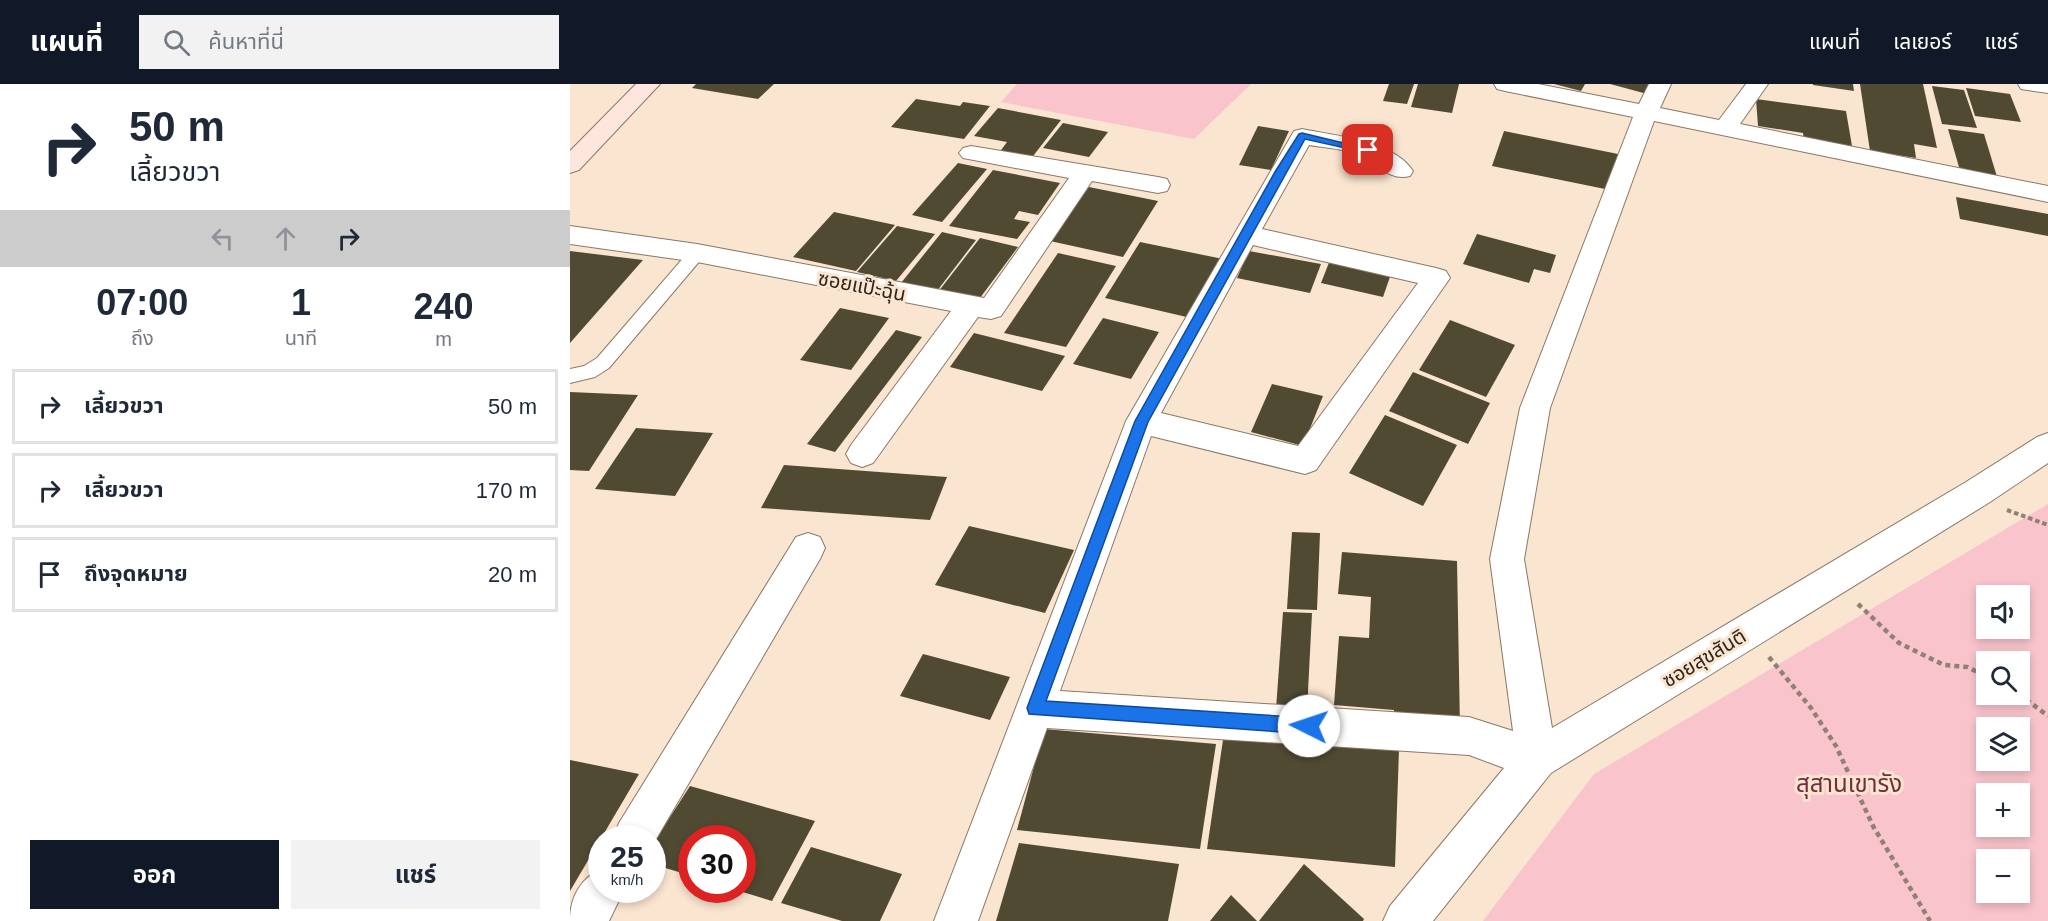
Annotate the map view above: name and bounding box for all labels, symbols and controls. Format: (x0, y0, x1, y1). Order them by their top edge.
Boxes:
search box (139, 15, 559, 69)
text: แผนที่ (30, 26, 103, 57)
icon: search (160, 26, 193, 59)
text: ค้นหาที่นี่ (208, 29, 284, 54)
text: แผนที่ (1809, 30, 1860, 53)
text: เลเยอร์ (1893, 30, 1952, 53)
text: แชร์ (1985, 30, 2018, 53)
text: 50 m (129, 103, 225, 150)
icon: right (30, 108, 108, 186)
pin (1342, 124, 1393, 175)
icon: arrive (1351, 133, 1384, 166)
text: เลี้ยวขวา (129, 157, 220, 187)
icon: left (206, 222, 239, 255)
icon: ahead (269, 222, 302, 255)
icon: right (332, 222, 365, 255)
street label: ซอยแป๊ะฉุ้น (816, 267, 908, 306)
text: 07:00 (96, 282, 188, 323)
text: 1 (291, 282, 311, 323)
text: 240 (414, 286, 474, 327)
text: ถึง (131, 327, 154, 349)
text: นาที (285, 327, 317, 349)
text: m (435, 328, 452, 350)
icon: right (33, 390, 66, 423)
text: เลี้ยวขวา (84, 393, 164, 418)
text: 50 m (488, 394, 537, 419)
icon: right (33, 474, 66, 507)
text: เลี้ยวขวา (84, 477, 164, 502)
text: 170 m (476, 478, 537, 503)
icon: arrive (33, 558, 66, 591)
text: ถึงจุดหมาย (84, 561, 188, 586)
text: 20 m (488, 562, 537, 587)
map controls (1976, 585, 2030, 903)
button: sound (1976, 585, 2030, 639)
street label: ซอยสุขสันติ (1658, 625, 1750, 692)
button: search (1976, 651, 2030, 705)
position arrow (1277, 694, 1341, 758)
button: layers (1976, 717, 2030, 771)
park label: สุสานเขารัง (1796, 770, 1902, 799)
button: + (1976, 783, 2030, 837)
speed limit sign: 30 (678, 825, 756, 903)
button: ออก (30, 840, 279, 909)
button: แชร์ (291, 840, 540, 909)
text: 25 (610, 840, 644, 873)
button: − (1976, 849, 2030, 903)
text: km/h (611, 871, 643, 888)

